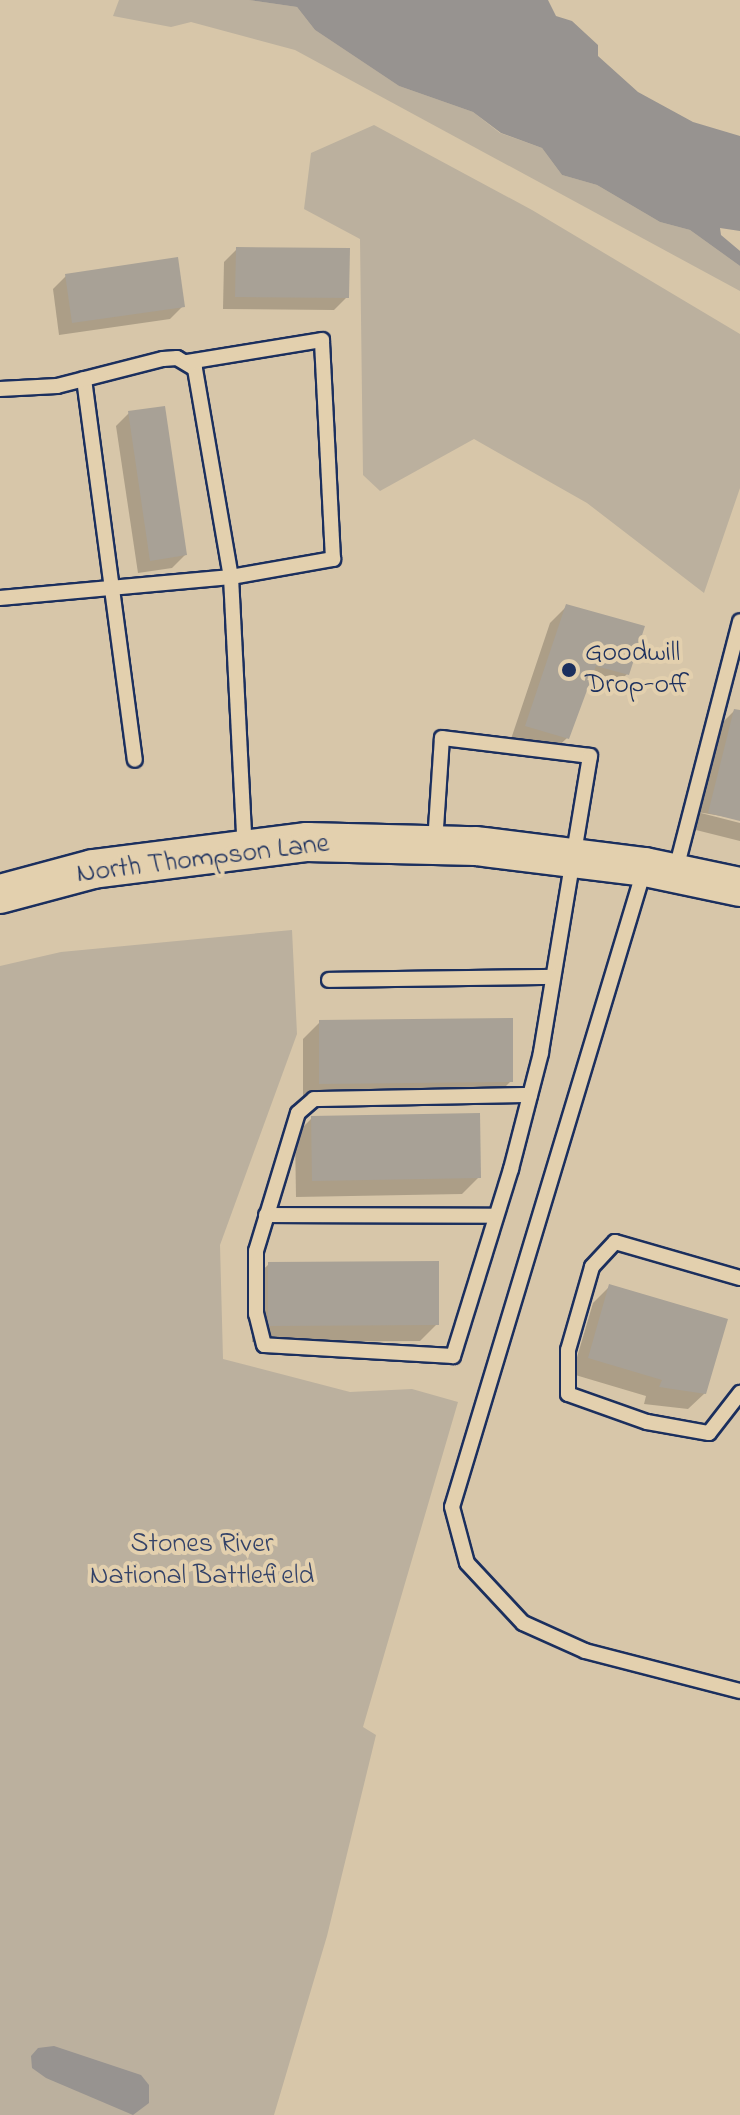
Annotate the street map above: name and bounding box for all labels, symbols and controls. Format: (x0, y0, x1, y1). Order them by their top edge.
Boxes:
place label: Goodwill Drop-off (585, 637, 689, 703)
marker: Goodwill Drop-off (560, 661, 578, 679)
street label: North Thompson Lane (75, 828, 331, 892)
park label: Stones River National Battlefield (90, 1528, 314, 1594)

